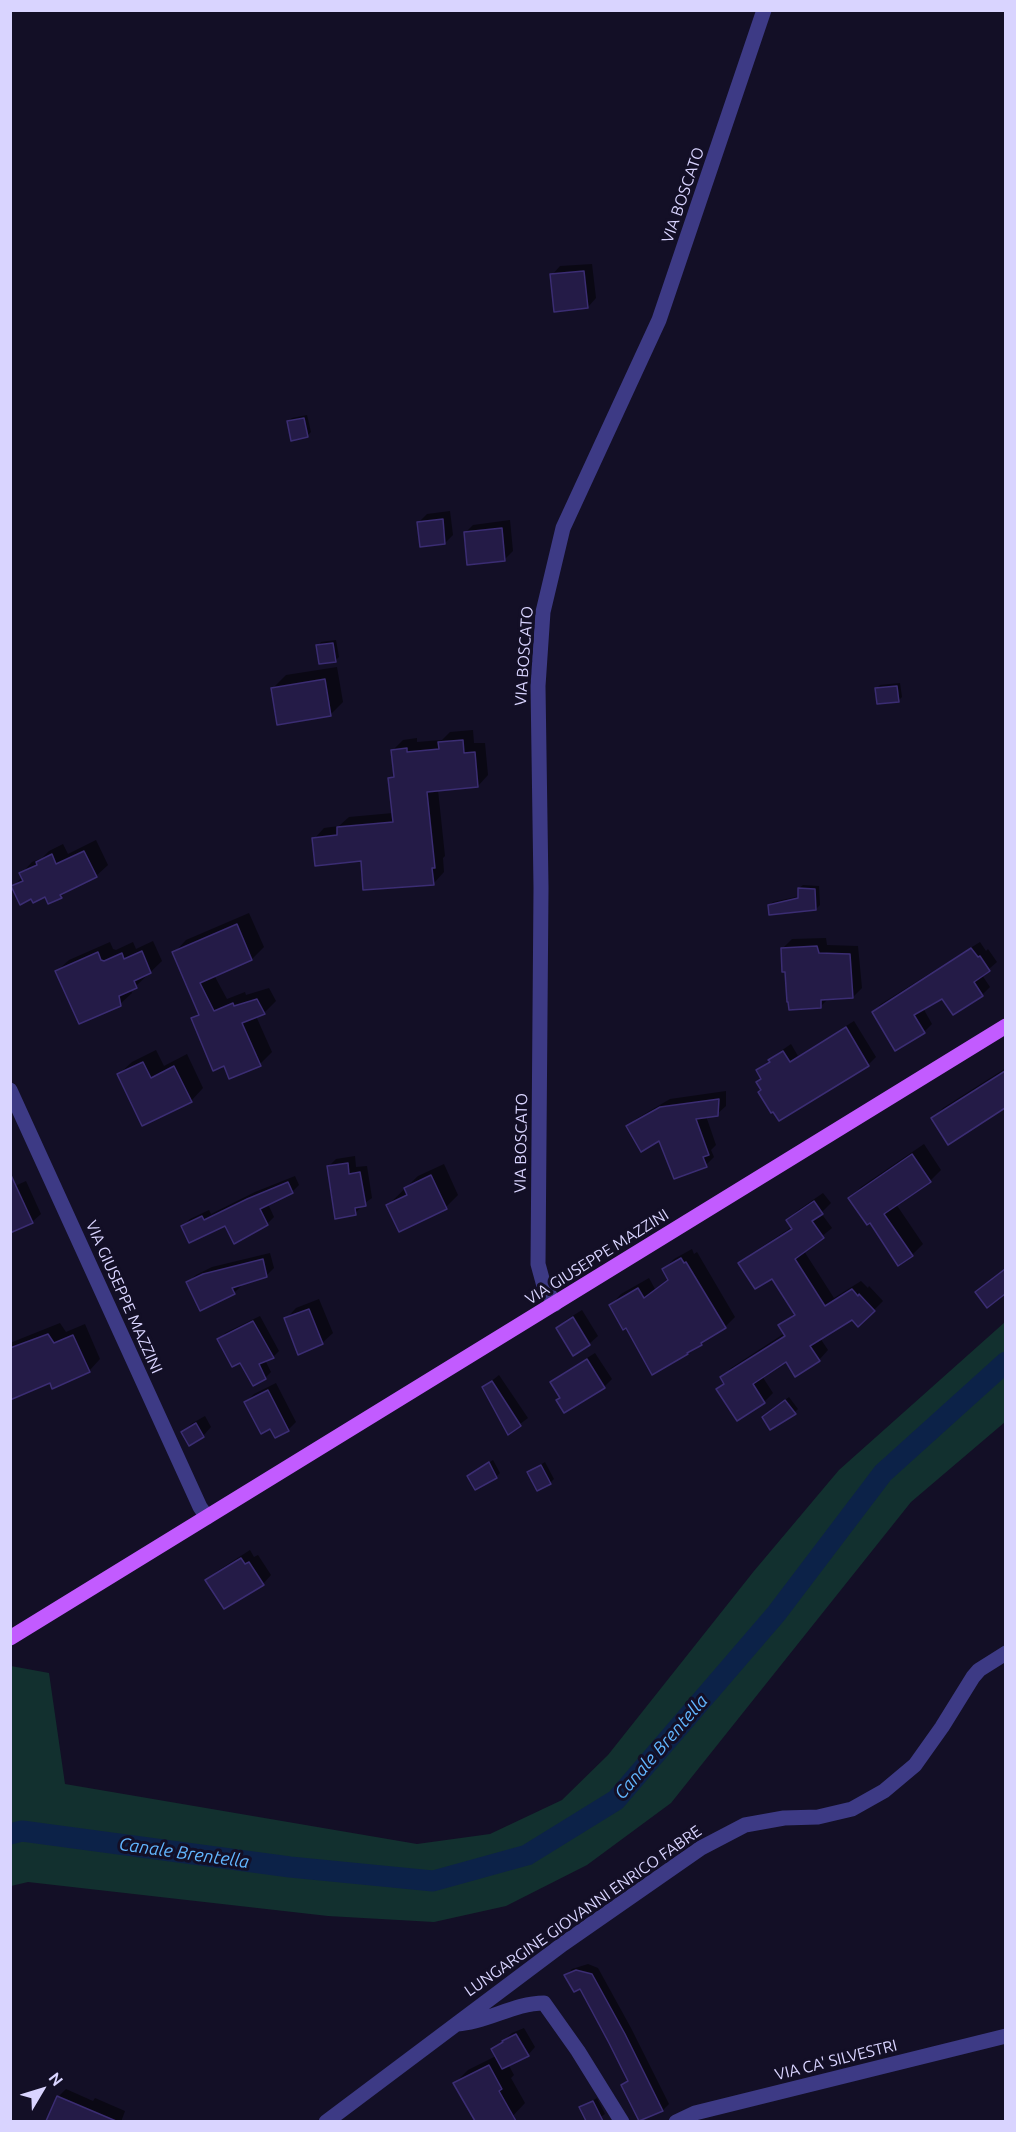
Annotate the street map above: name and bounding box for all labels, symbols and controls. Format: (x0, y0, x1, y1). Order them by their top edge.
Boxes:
street label: VIA BOSCATO (658, 145, 708, 245)
street label: VIA BOSCATO (511, 605, 537, 707)
street label: VIA BOSCATO (511, 1093, 531, 1193)
street label: VIA GIUSEPPE MAZZINI (522, 1205, 672, 1309)
street label: VIA GIUSEPPE MAZZINI (82, 1218, 166, 1376)
water label: Canale Brentella (610, 1690, 712, 1804)
street label: LUNGARGINE GIOVANNI ENRICO FABRE (461, 1821, 705, 2001)
water label: Canale Brentella (118, 1833, 250, 1873)
street label: VIA CA' SILVESTRI (773, 2036, 899, 2084)
north arrow (12, 2060, 72, 2120)
text: N (45, 2069, 67, 2089)

